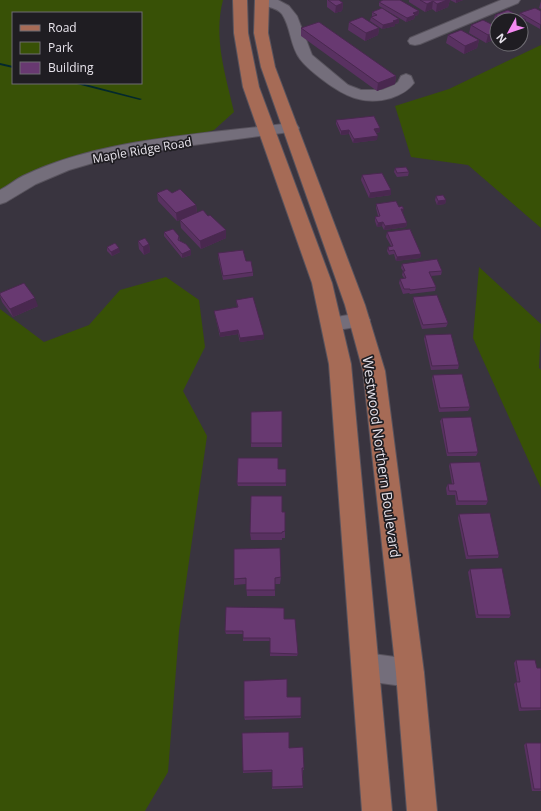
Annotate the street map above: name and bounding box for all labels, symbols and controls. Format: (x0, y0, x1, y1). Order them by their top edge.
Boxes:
legend (12, 12, 142, 84)
north arrow (489, 12, 529, 52)
text: Road (48, 19, 77, 36)
text: N (492, 30, 510, 47)
text: Park (48, 39, 74, 56)
text: Building (48, 59, 94, 76)
street label: Maple Ridge Road (91, 133, 193, 167)
street label: Westwood Northern Boulevard (358, 355, 406, 559)

